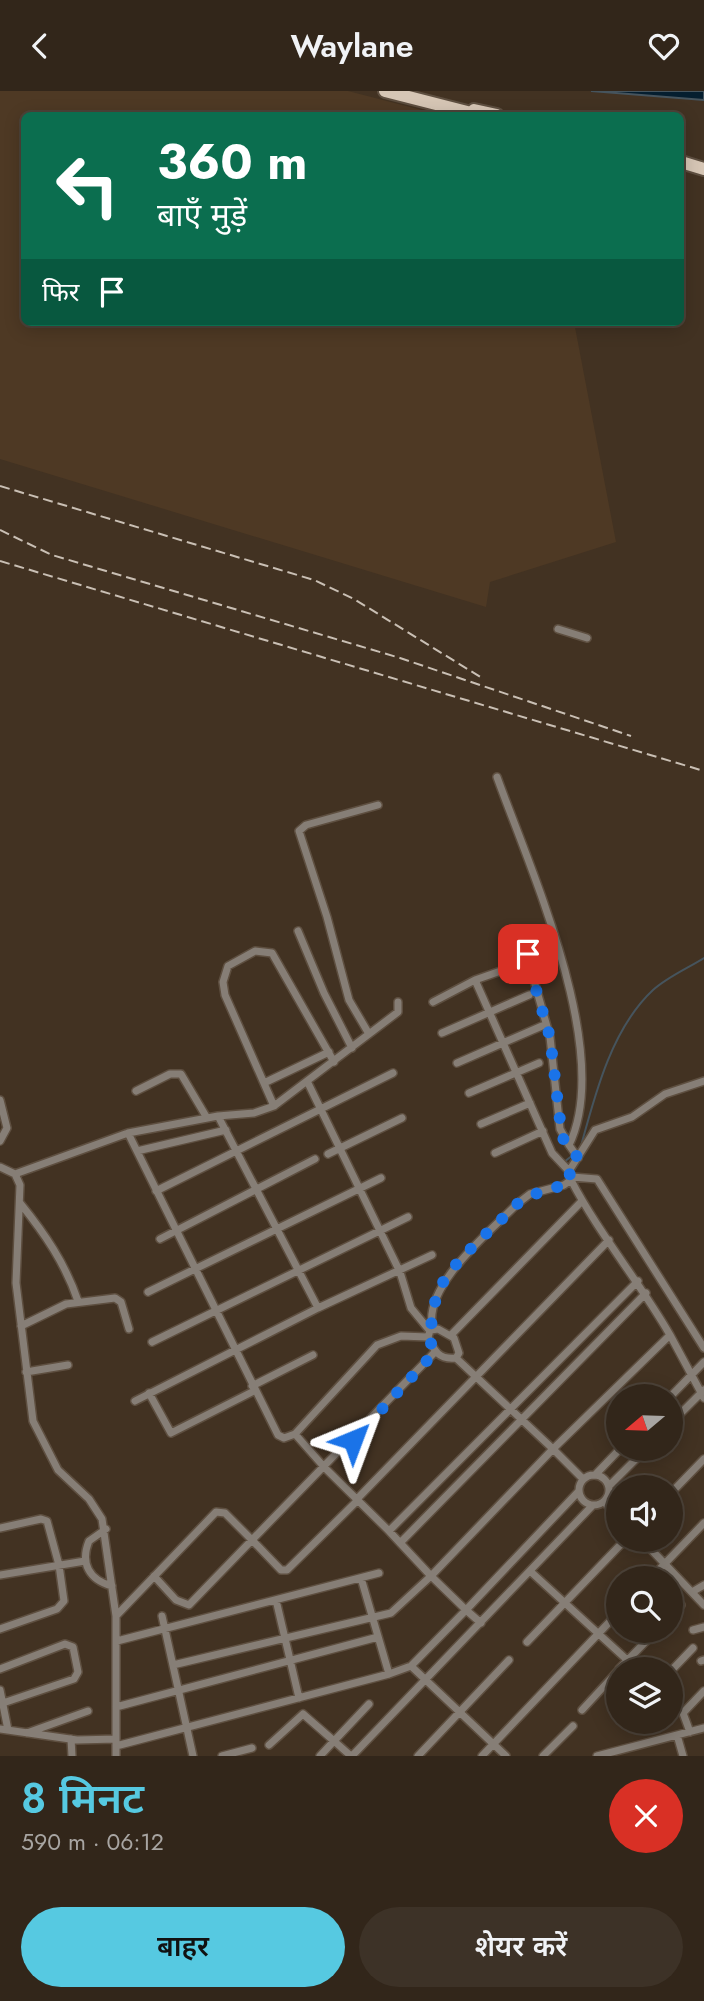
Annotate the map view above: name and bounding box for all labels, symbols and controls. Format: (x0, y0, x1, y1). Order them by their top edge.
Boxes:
text: Waylane (290, 23, 414, 69)
icon: back (21, 27, 59, 65)
icon: heart (645, 27, 683, 65)
text: 360 m (157, 127, 308, 197)
icon: left (42, 140, 133, 231)
text: बाएँ मुड़ें (157, 192, 247, 238)
text: फिर (42, 273, 79, 311)
icon: arrive (93, 273, 131, 311)
pin (498, 924, 558, 984)
icon: arrive (509, 935, 547, 973)
north arrow (606, 1384, 682, 1461)
map controls (606, 1384, 683, 1734)
position arrow (316, 1403, 390, 1477)
button: sound (606, 1475, 683, 1552)
button: search (606, 1566, 683, 1643)
button: layers (606, 1657, 683, 1734)
text: 8 मिनट (21, 1768, 144, 1829)
button: close (609, 1779, 683, 1853)
text: 590 m · 06:12 (21, 1825, 164, 1859)
button: बाहर (21, 1907, 345, 1987)
button: शेयर करें (359, 1907, 683, 1987)

